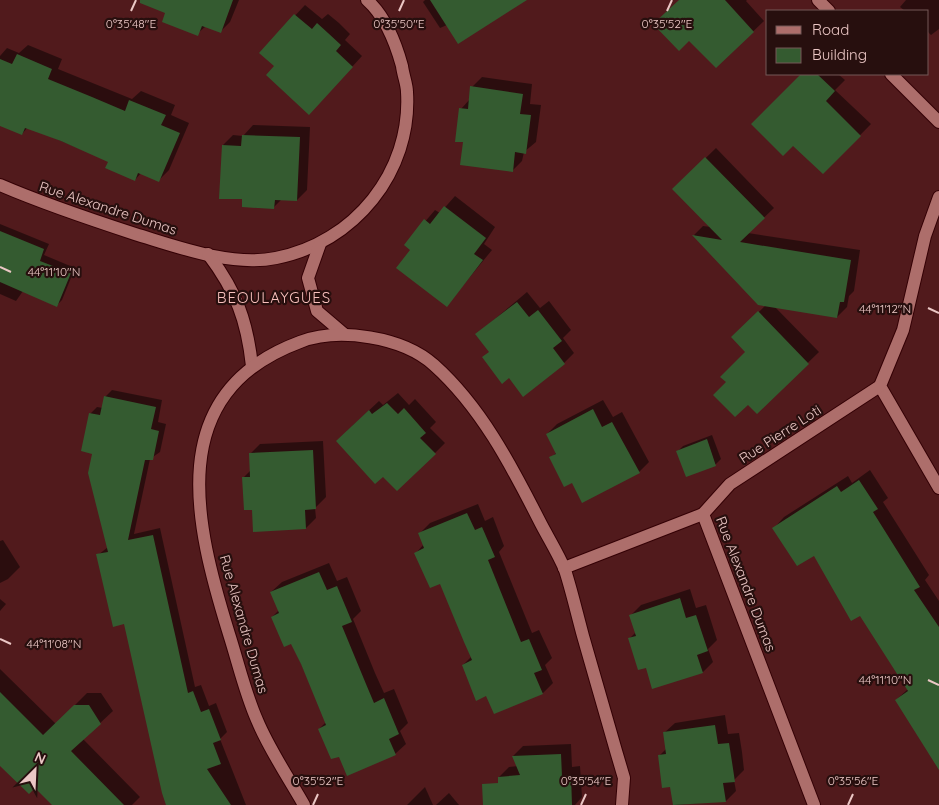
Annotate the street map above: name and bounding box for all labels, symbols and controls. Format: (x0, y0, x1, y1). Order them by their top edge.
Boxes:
legend (766, 10, 929, 75)
text: 0°35'48"E (106, 16, 156, 31)
text: 0°35'50"E (373, 16, 425, 31)
text: 0°35'52"E (642, 16, 693, 31)
text: Road (812, 20, 849, 39)
text: Building (812, 45, 867, 64)
street label: Rue Alexandre Dumas (37, 177, 179, 239)
text: 44°11'10"N (28, 264, 80, 279)
district label: BEOULAYGUES (217, 288, 331, 307)
text: 44°11'12"N (859, 301, 911, 316)
street label: Rue Pierre Loti (736, 401, 824, 467)
street label: Rue Alexandre Dumas (712, 514, 780, 654)
street label: Rue Alexandre Dumas (216, 553, 272, 695)
text: 44°11'08"N (27, 636, 81, 651)
text: 44°11'10"N (859, 672, 911, 687)
north arrow (10, 745, 60, 795)
text: N (32, 748, 49, 768)
text: 0°35'52"E (293, 773, 344, 788)
text: 0°35'54"E (561, 773, 611, 788)
text: 0°35'56"E (828, 773, 879, 788)

